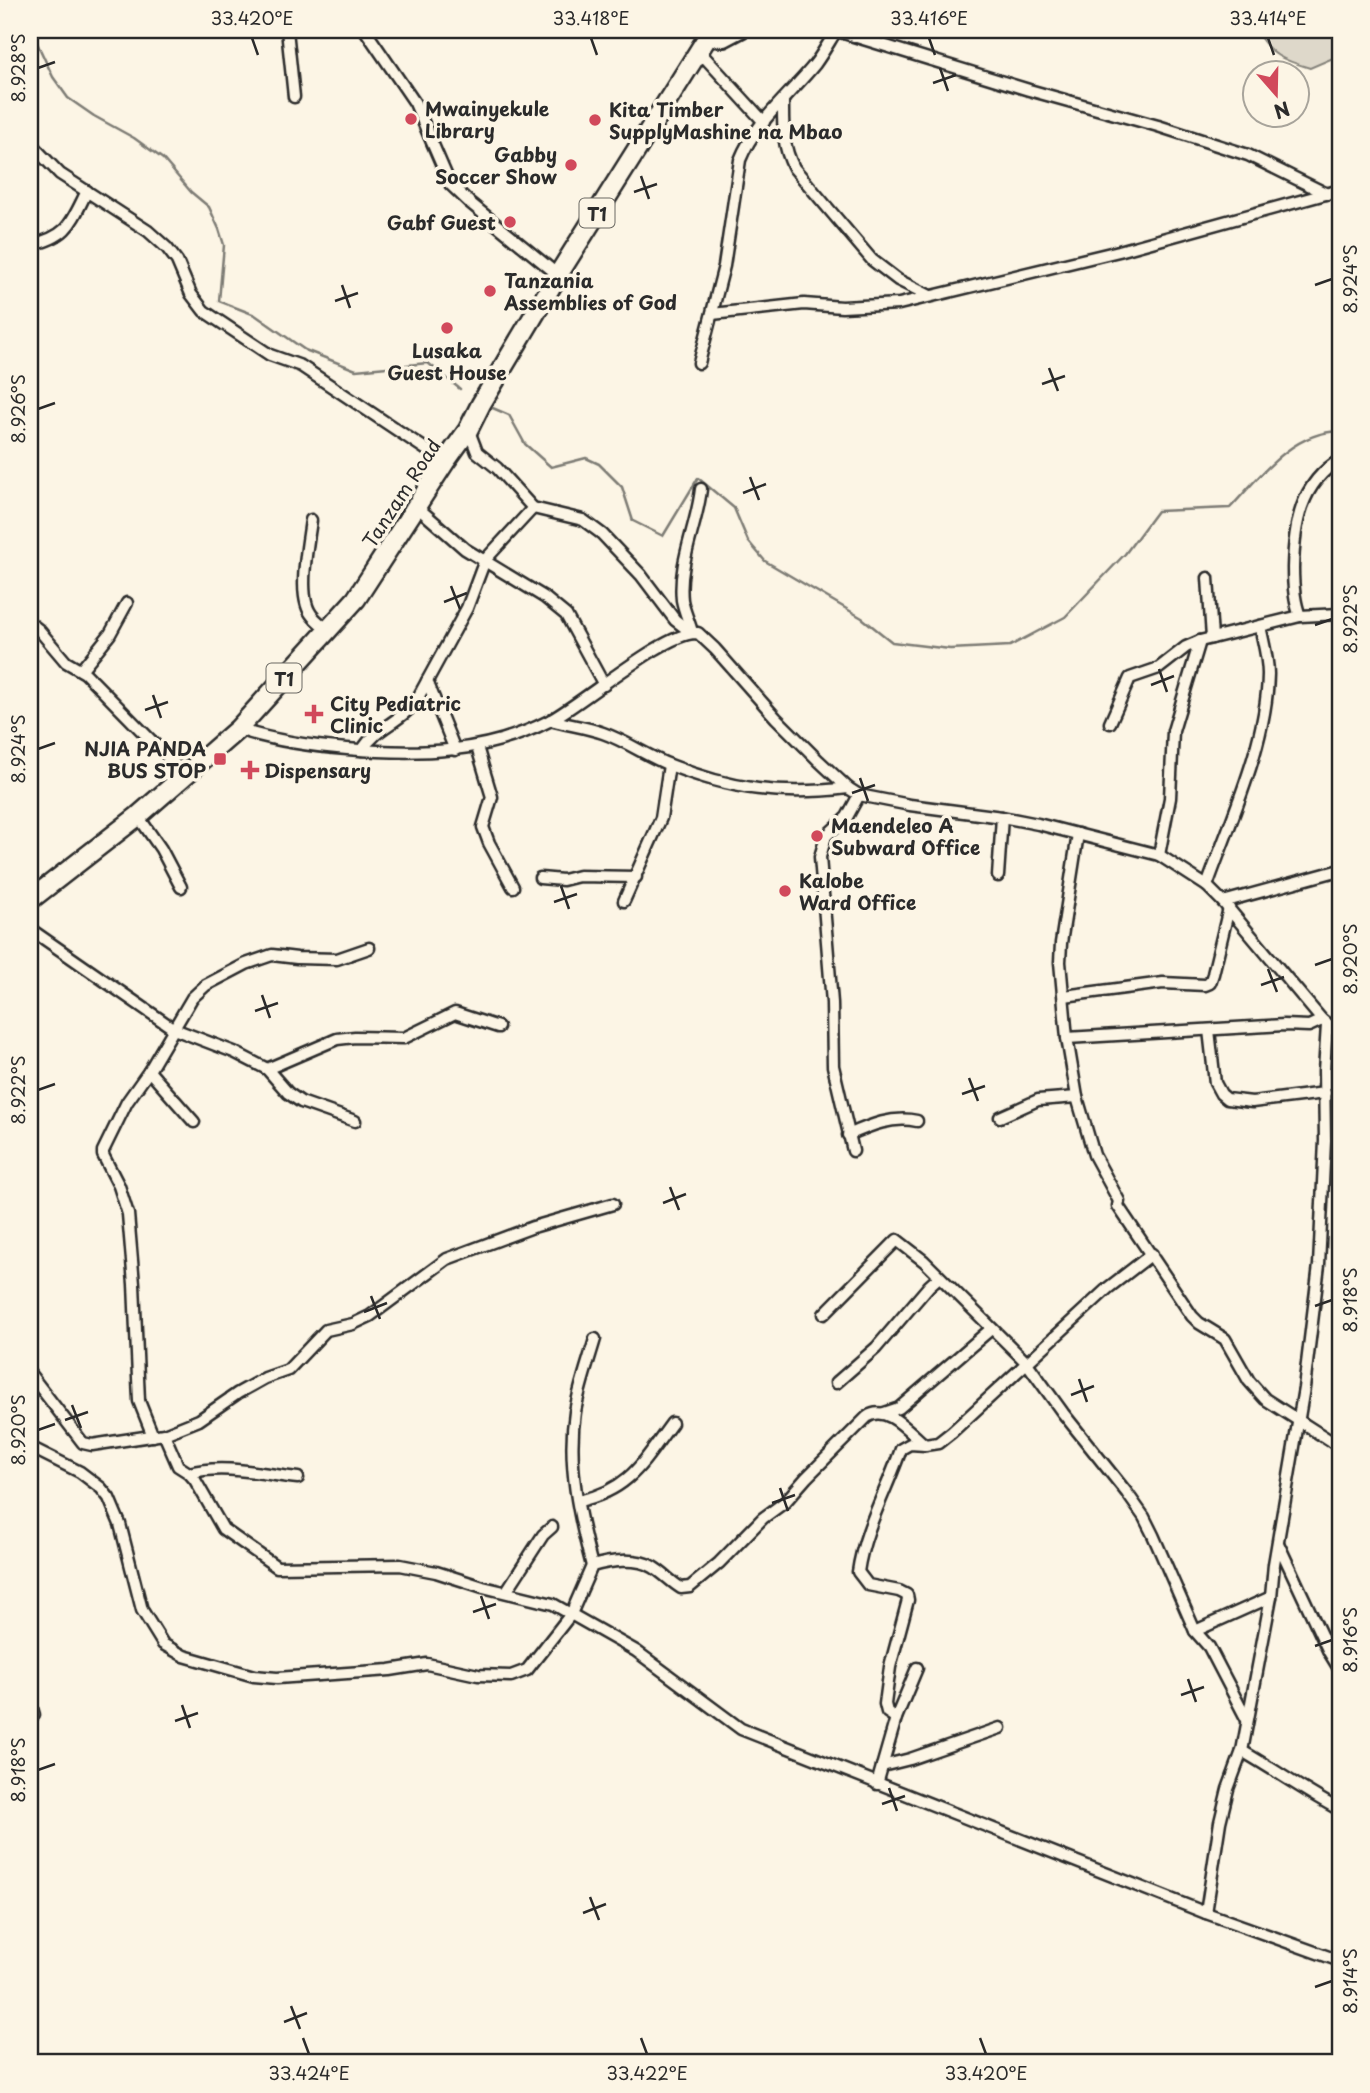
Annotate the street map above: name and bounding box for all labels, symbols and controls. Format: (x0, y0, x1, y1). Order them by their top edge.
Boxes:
text: 33.420°E (210, 4, 294, 31)
text: 33.418°E (552, 4, 630, 31)
text: 33.416°E (890, 4, 968, 31)
text: 33.414°E (1229, 4, 1307, 31)
text: 8.928°S (4, 33, 31, 103)
north arrow (1240, 60, 1310, 130)
place label: Mwainyekule Library (425, 94, 549, 144)
place label: Kita Timber SupplyMashine na Mbao (609, 95, 842, 145)
text: N (1270, 95, 1294, 127)
marker: Mwainyekule Library (403, 111, 419, 127)
marker: Kita Timber SupplyMashine na Mbao (587, 112, 603, 128)
place label: Gabby Soccer Show (435, 140, 557, 190)
marker: Gabby Soccer Show (563, 157, 579, 173)
road number: T1 (580, 198, 614, 228)
place label: Gabf Guest (387, 208, 496, 236)
marker: Gabf Guest (502, 214, 518, 230)
text: 8.924°S (1336, 244, 1363, 314)
place label: Tanzania Assemblies of God (503, 266, 677, 316)
marker: Tanzania Assemblies of God (482, 283, 498, 299)
marker: Lusaka Guest House (439, 320, 455, 336)
place label: Lusaka Guest House (387, 336, 507, 386)
text: 8.926°S (4, 374, 31, 444)
street label: Tanzam Road (355, 433, 447, 553)
text: 8.922°S (1336, 584, 1363, 654)
road number: T1 (266, 664, 302, 692)
place label: City Pediatric Clinic (330, 689, 461, 739)
marker: City Pediatric Clinic (304, 704, 324, 724)
text: 8.924°S (4, 714, 31, 784)
place label: NJIA PANDA BUS STOP (84, 734, 206, 784)
marker: NJIA PANDA BUS STOP (212, 751, 228, 767)
place label: Dispensary (264, 756, 371, 784)
marker: Dispensary (242, 762, 258, 778)
place label: Maendeleo A Subward Office (831, 811, 980, 861)
marker: Maendeleo A Subward Office (809, 828, 825, 844)
place label: Kalobe Ward Office (799, 866, 916, 916)
marker: Kalobe Ward Office (777, 883, 793, 899)
text: 8.920°S (1336, 923, 1363, 995)
text: 8.922°S (4, 1055, 31, 1125)
text: 8.918°S (1336, 1267, 1363, 1333)
text: 8.920°S (4, 1394, 31, 1466)
text: 8.916°S (1336, 1607, 1363, 1673)
text: 8.918°S (4, 1737, 31, 1803)
text: 8.914°S (1336, 1948, 1363, 2014)
text: 33.424°E (268, 2059, 350, 2086)
text: 33.422°E (606, 2059, 688, 2086)
text: 33.420°E (944, 2059, 1028, 2086)

